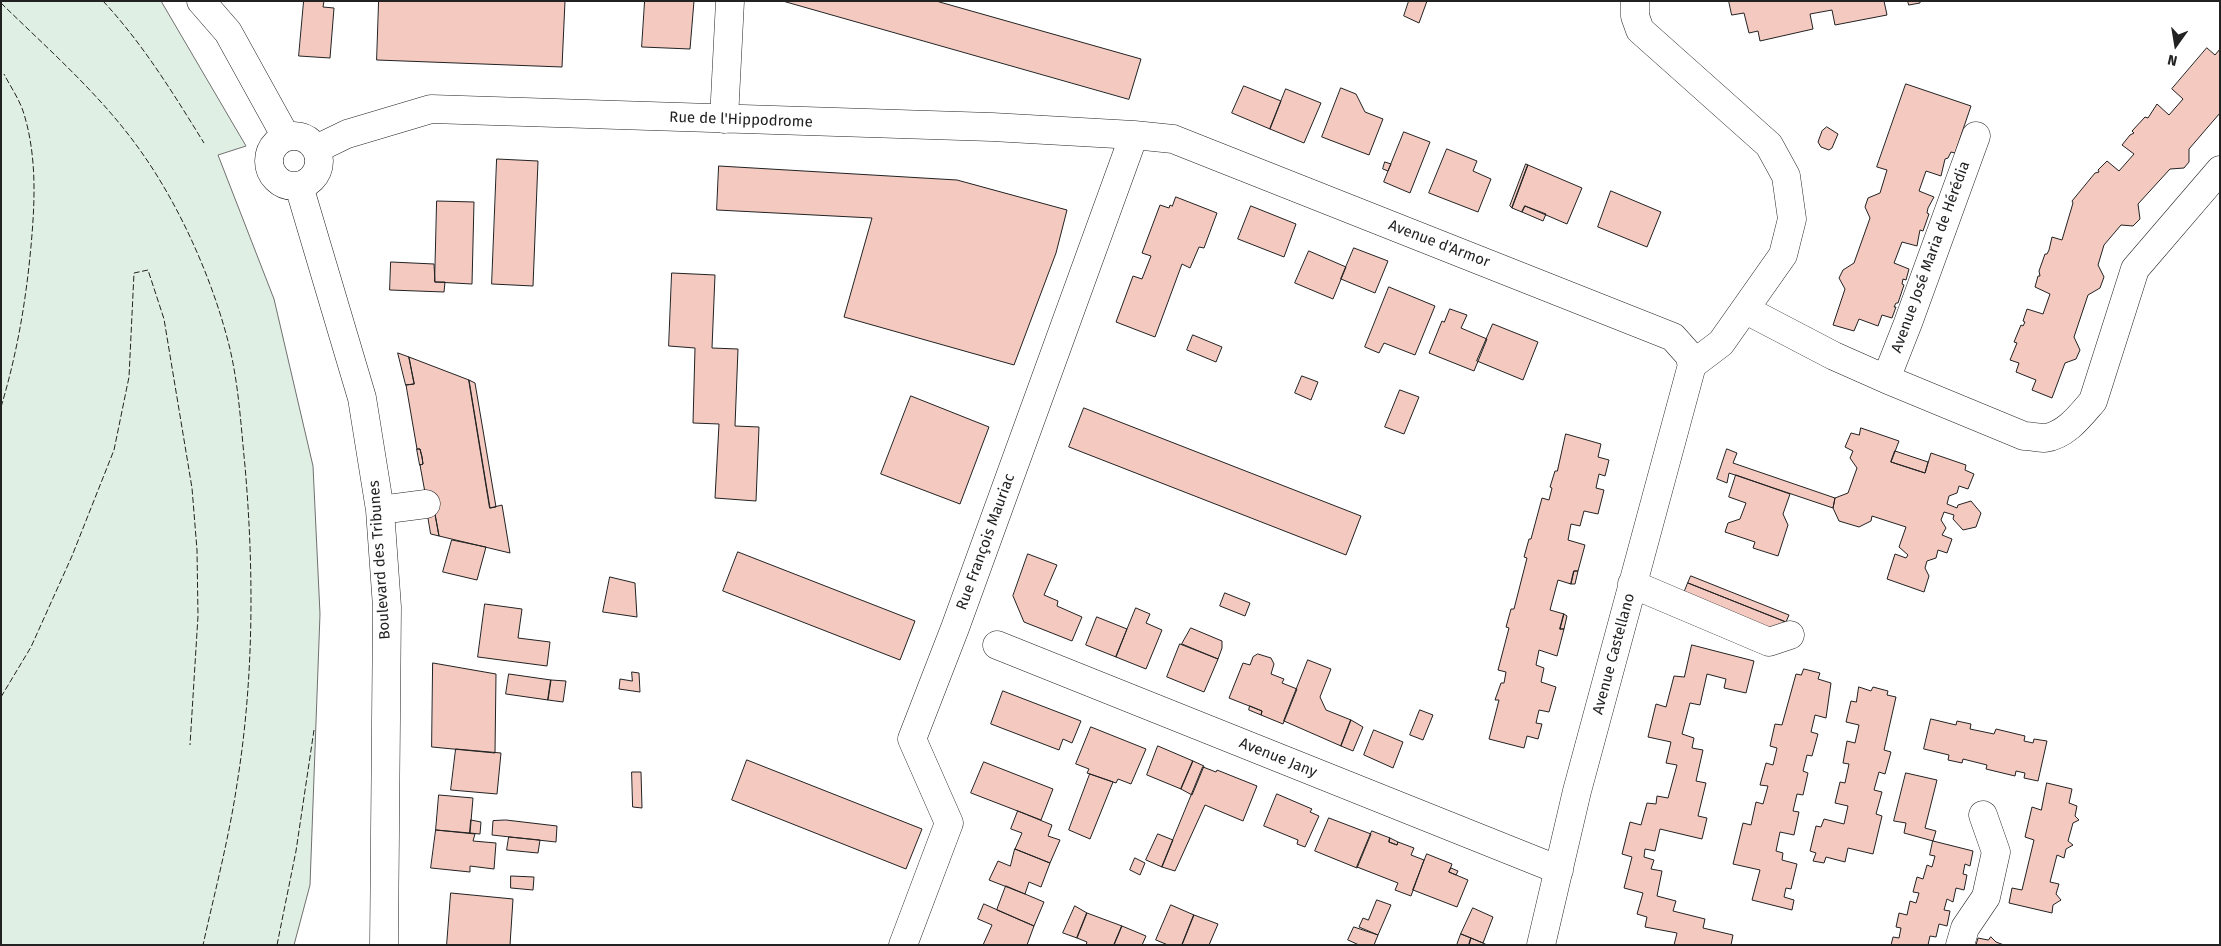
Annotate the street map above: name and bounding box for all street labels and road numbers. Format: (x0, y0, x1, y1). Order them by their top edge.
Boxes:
street label: Rue de l'Hippodrome (669, 108, 813, 132)
street label: Avenue José Maria de Hérédia (1888, 159, 1974, 355)
street label: Avenue d'Armor (1386, 216, 1492, 272)
street label: Rue François Mauriac (953, 471, 1019, 613)
street label: Boulevard des Tribunes (365, 480, 395, 640)
street label: Avenue Castellano (1589, 591, 1639, 717)
street label: Avenue Jany (1236, 734, 1320, 782)

